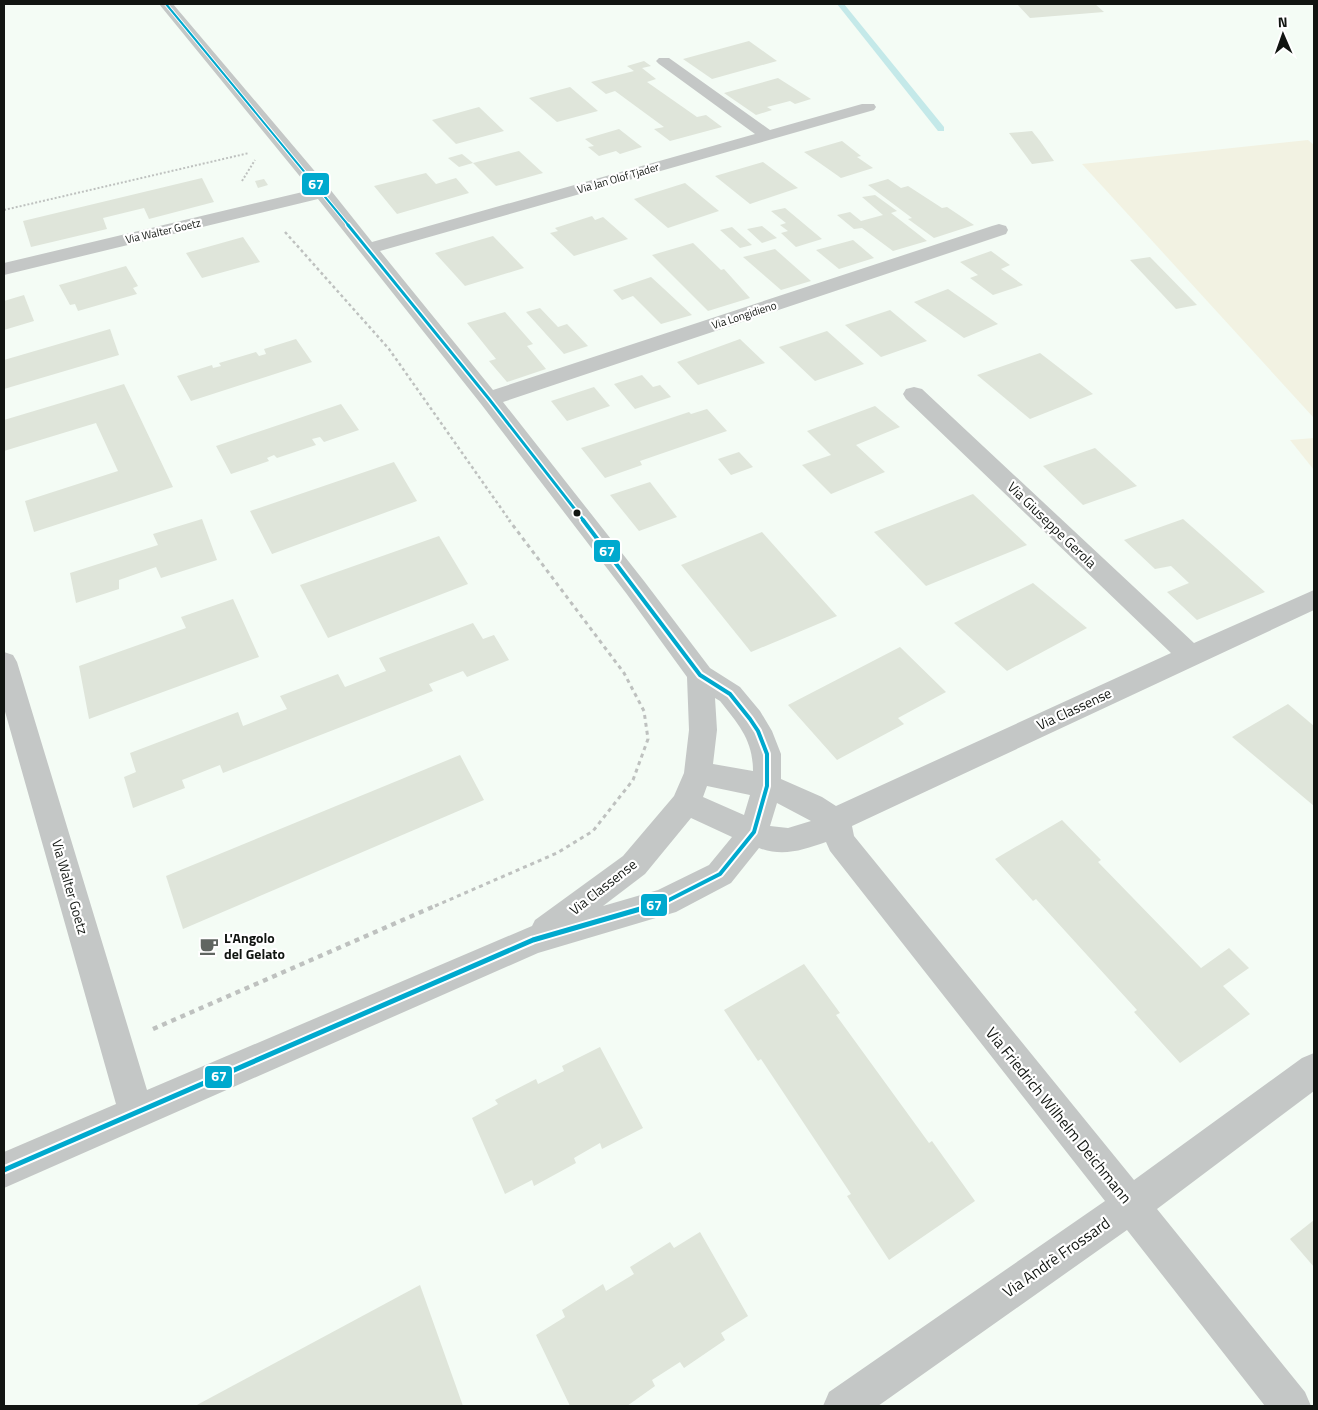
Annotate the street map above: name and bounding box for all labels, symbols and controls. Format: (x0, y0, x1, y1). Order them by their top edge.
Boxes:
north arrow (1258, 10, 1308, 60)
text: N (1277, 11, 1288, 32)
street label: Via Jan Olof Tjader (575, 159, 661, 197)
line badge: 67 (301, 172, 330, 196)
text: 67 (308, 173, 324, 194)
street label: Via Walter Goetz (124, 215, 202, 247)
street label: Via Longidieno (710, 297, 779, 333)
street label: Via Giuseppe Gerola (1003, 476, 1102, 573)
unlabelled marker (572, 508, 582, 518)
line badge: 67 (593, 539, 621, 563)
text: 67 (599, 540, 615, 561)
street label: Via Classense (1033, 682, 1115, 735)
street label: Via Walter Goetz (47, 837, 94, 937)
street label: Via Classense (565, 854, 641, 920)
line badge: 67 (640, 893, 668, 917)
text: 67 (646, 894, 662, 915)
place label: L'Angolo del Gelato (224, 927, 285, 964)
cafe icon: L'Angolo del Gelato (198, 935, 220, 957)
street label: Via Friedrich Wilhelm Deichmann (980, 1022, 1138, 1208)
line badge: 67 (204, 1065, 233, 1089)
text: 67 (211, 1065, 227, 1086)
street label: Via Andrè Frossard (997, 1211, 1115, 1303)

